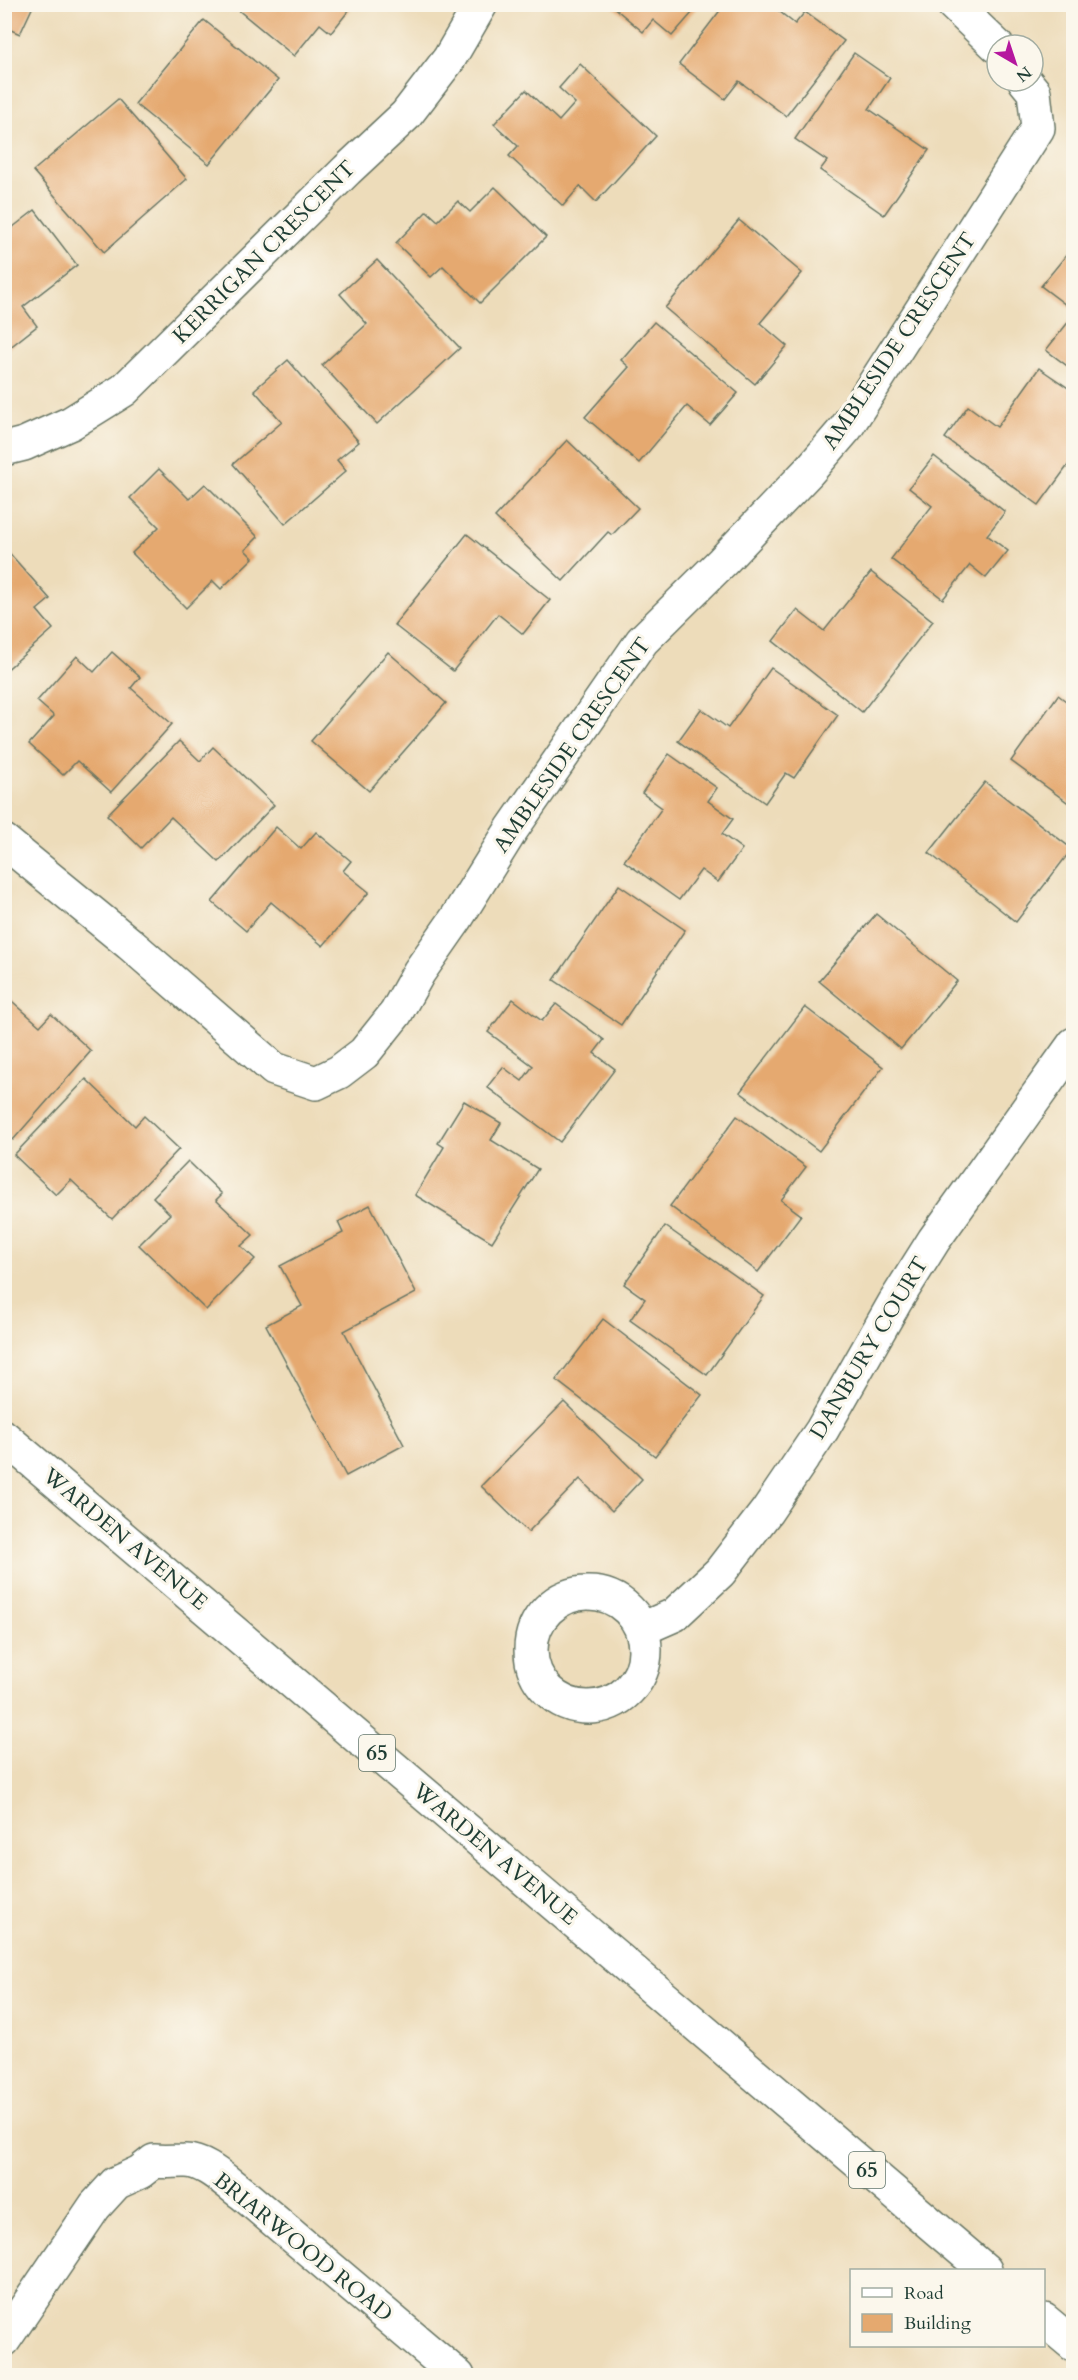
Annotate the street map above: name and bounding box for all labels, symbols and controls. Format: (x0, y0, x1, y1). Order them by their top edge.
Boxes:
north arrow (985, 33, 1045, 93)
text: N (1011, 61, 1036, 87)
street label: KERRIGAN CRESCENT (166, 154, 362, 350)
street label: AMBLESIDE CRESCENT (815, 226, 983, 456)
street label: AMBLESIDE CRESCENT (486, 632, 658, 858)
street label: DANBURY COURT (803, 1251, 935, 1445)
street label: WARDEN AVENUE (35, 1460, 214, 1617)
road number: 65 (359, 1735, 395, 1771)
street label: WARDEN AVENUE (405, 1775, 584, 1932)
road number: 65 (849, 2152, 885, 2188)
street label: BRIARWOOD ROAD (207, 2165, 399, 2329)
legend (850, 2269, 1045, 2347)
text: Road (904, 2281, 944, 2306)
text: Building (904, 2311, 972, 2336)

